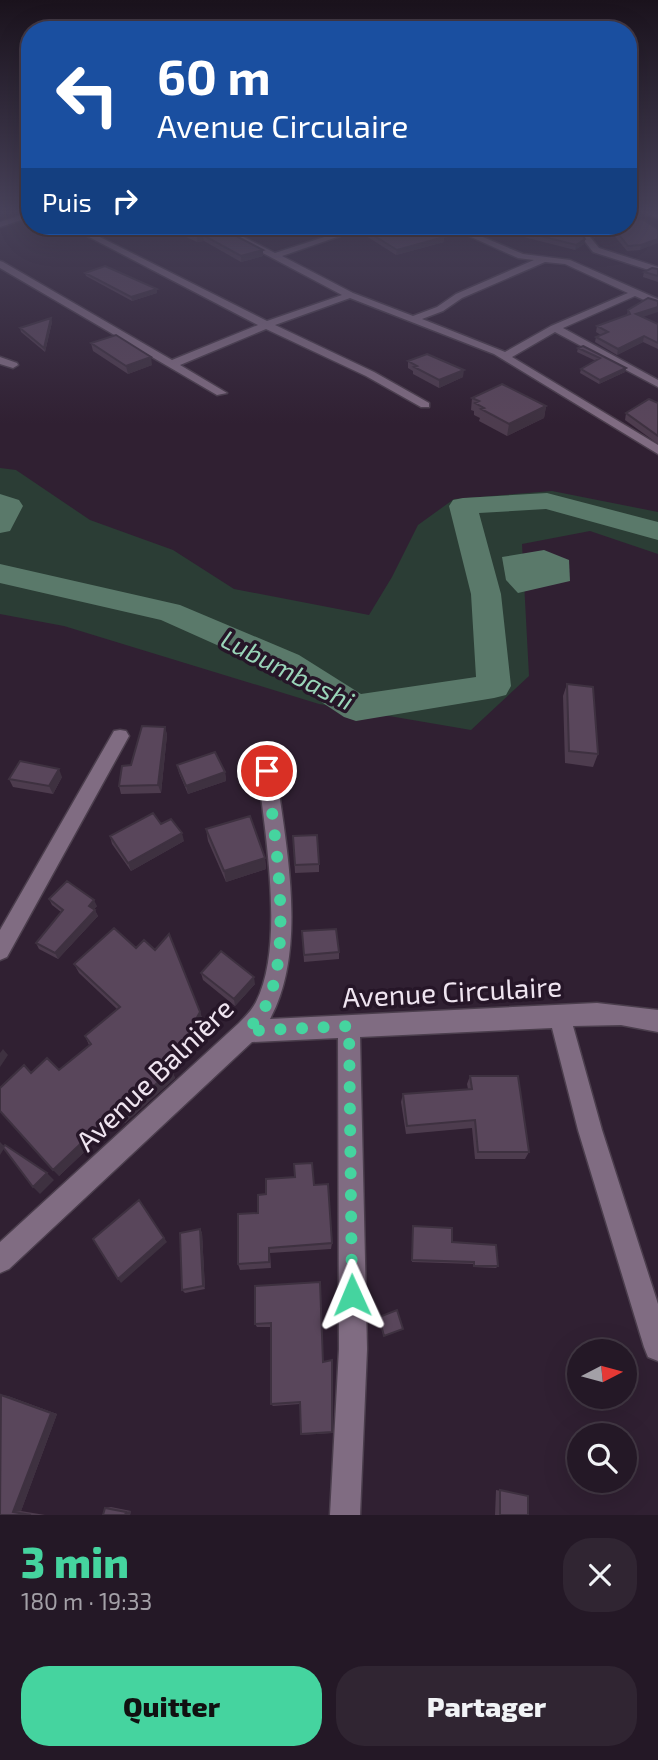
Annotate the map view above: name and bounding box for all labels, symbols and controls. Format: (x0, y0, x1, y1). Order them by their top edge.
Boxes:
text: 60 m (157, 46, 271, 105)
icon: left (42, 49, 133, 140)
text: Avenue Circulaire (157, 106, 408, 144)
icon: right (106, 182, 144, 220)
text: Puis (42, 186, 92, 217)
water label: Lubumbashi (217, 622, 359, 716)
pin (237, 741, 297, 801)
icon: arrive (248, 752, 286, 790)
street label: Avenue Circulaire (341, 968, 563, 1014)
street label: Avenue Balnière (68, 990, 240, 1158)
position arrow (315, 1258, 389, 1332)
north arrow (567, 1339, 637, 1409)
map controls (567, 1339, 637, 1493)
button: search (567, 1423, 637, 1493)
text: 3 min (21, 1536, 129, 1586)
button: close (563, 1538, 637, 1612)
text: 180 m · 19:33 (21, 1587, 152, 1615)
button: Quitter (21, 1666, 322, 1746)
button: Partager (336, 1666, 637, 1746)

